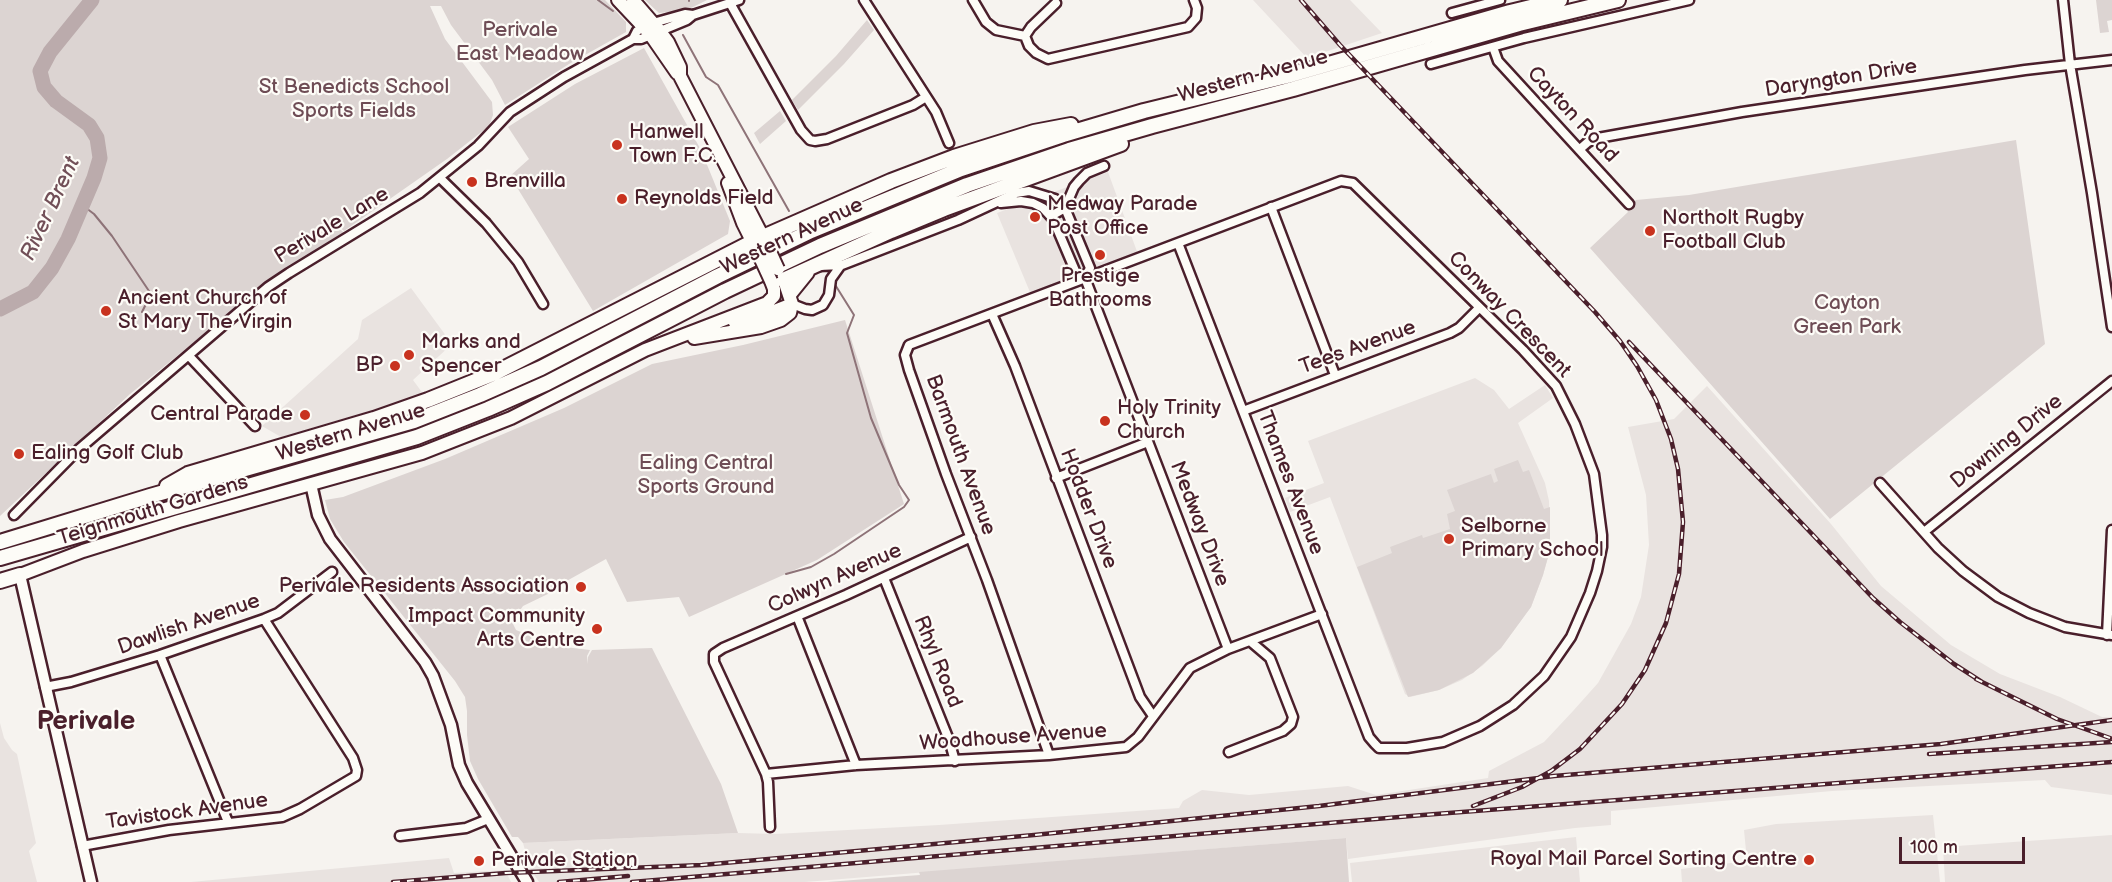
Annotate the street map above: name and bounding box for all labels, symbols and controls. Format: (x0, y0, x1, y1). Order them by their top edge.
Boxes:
park label: Perivale East Meadow (456, 18, 584, 68)
street label: Western Avenue (1175, 45, 1331, 109)
street label: Daryngton Drive (1763, 55, 1919, 103)
street label: Cayton Road (1521, 62, 1623, 168)
park label: St Benedicts School Sports Fields (259, 75, 449, 125)
place label: Hanwell Town F.C. (629, 120, 717, 170)
marker: Hanwell Town F.C. (610, 138, 624, 152)
water label: River Brent (15, 153, 87, 265)
place label: Brenvilla (484, 169, 566, 195)
marker: Brenvilla (465, 175, 479, 189)
street label: Perivale Lane (270, 182, 394, 270)
place label: Reynolds Field (634, 186, 774, 212)
marker: Reynolds Field (615, 192, 629, 206)
place label: Medway Parade Post Office (1047, 192, 1198, 242)
street label: Western Avenue (717, 193, 867, 281)
place label: Northolt Rugby Football Club (1662, 206, 1804, 256)
marker: Medway Parade Post Office (1028, 210, 1042, 224)
marker: Northolt Rugby Football Club (1643, 224, 1657, 238)
street label: Conway Crescent (1442, 246, 1576, 384)
marker: Prestige Bathrooms (1093, 248, 1107, 262)
place label: Prestige Bathrooms (1048, 264, 1152, 314)
place label: Ancient Church of St Mary The Virgin (118, 286, 292, 336)
park label: Cayton Green Park (1793, 291, 1901, 341)
marker: Ancient Church of St Mary The Virgin (99, 304, 113, 318)
street label: Tees Avenue (1296, 315, 1420, 381)
place label: Marks and Spencer (421, 330, 521, 380)
marker: Marks and Spencer (402, 348, 416, 362)
place label: BP (355, 353, 383, 379)
marker: BP (388, 359, 402, 373)
street label: Barmouth Avenue (919, 371, 1001, 539)
street label: Downing Drive (1946, 389, 2068, 495)
place label: Holy Trinity Church (1117, 396, 1221, 446)
street label: Western Avenue (273, 398, 429, 468)
place label: Central Parade (150, 402, 293, 428)
marker: Central Parade (298, 408, 312, 422)
street label: Thames Avenue (1251, 408, 1329, 558)
marker: Holy Trinity Church (1098, 414, 1112, 428)
place label: Ealing Golf Club (31, 441, 184, 467)
street label: Hodder Drive (1054, 445, 1122, 573)
marker: Ealing Golf Club (12, 447, 26, 461)
park label: Ealing Central Sports Ground (637, 451, 775, 501)
street label: Medway Drive (1164, 458, 1234, 590)
street label: Teignmouth Gardens (55, 470, 251, 552)
place label: Selborne Primary School (1461, 514, 1604, 564)
marker: Selborne Primary School (1442, 532, 1456, 546)
street label: Colwyn Avenue (764, 538, 906, 620)
place label: Perivale Residents Association (279, 574, 569, 600)
marker: Perivale Residents Association (574, 580, 588, 594)
street label: Dawlish Avenue (115, 589, 263, 661)
place label: Impact Community Arts Centre (408, 604, 585, 654)
street label: Rhyl Road (907, 612, 967, 712)
marker: Impact Community Arts Centre (590, 622, 604, 636)
district label: Perivale (37, 706, 135, 738)
street label: Woodhouse Avenue (918, 719, 1108, 757)
street label: Tavistock Avenue (105, 788, 269, 836)
scale bar (1902, 825, 2028, 863)
text: 100 m (1910, 837, 1958, 858)
place label: Royal Mail Parcel Sorting Centre (1490, 847, 1797, 873)
place label: Perivale Station (491, 848, 638, 874)
marker: Royal Mail Parcel Sorting Centre (1802, 853, 1816, 867)
marker: Perivale Station (472, 854, 486, 868)

